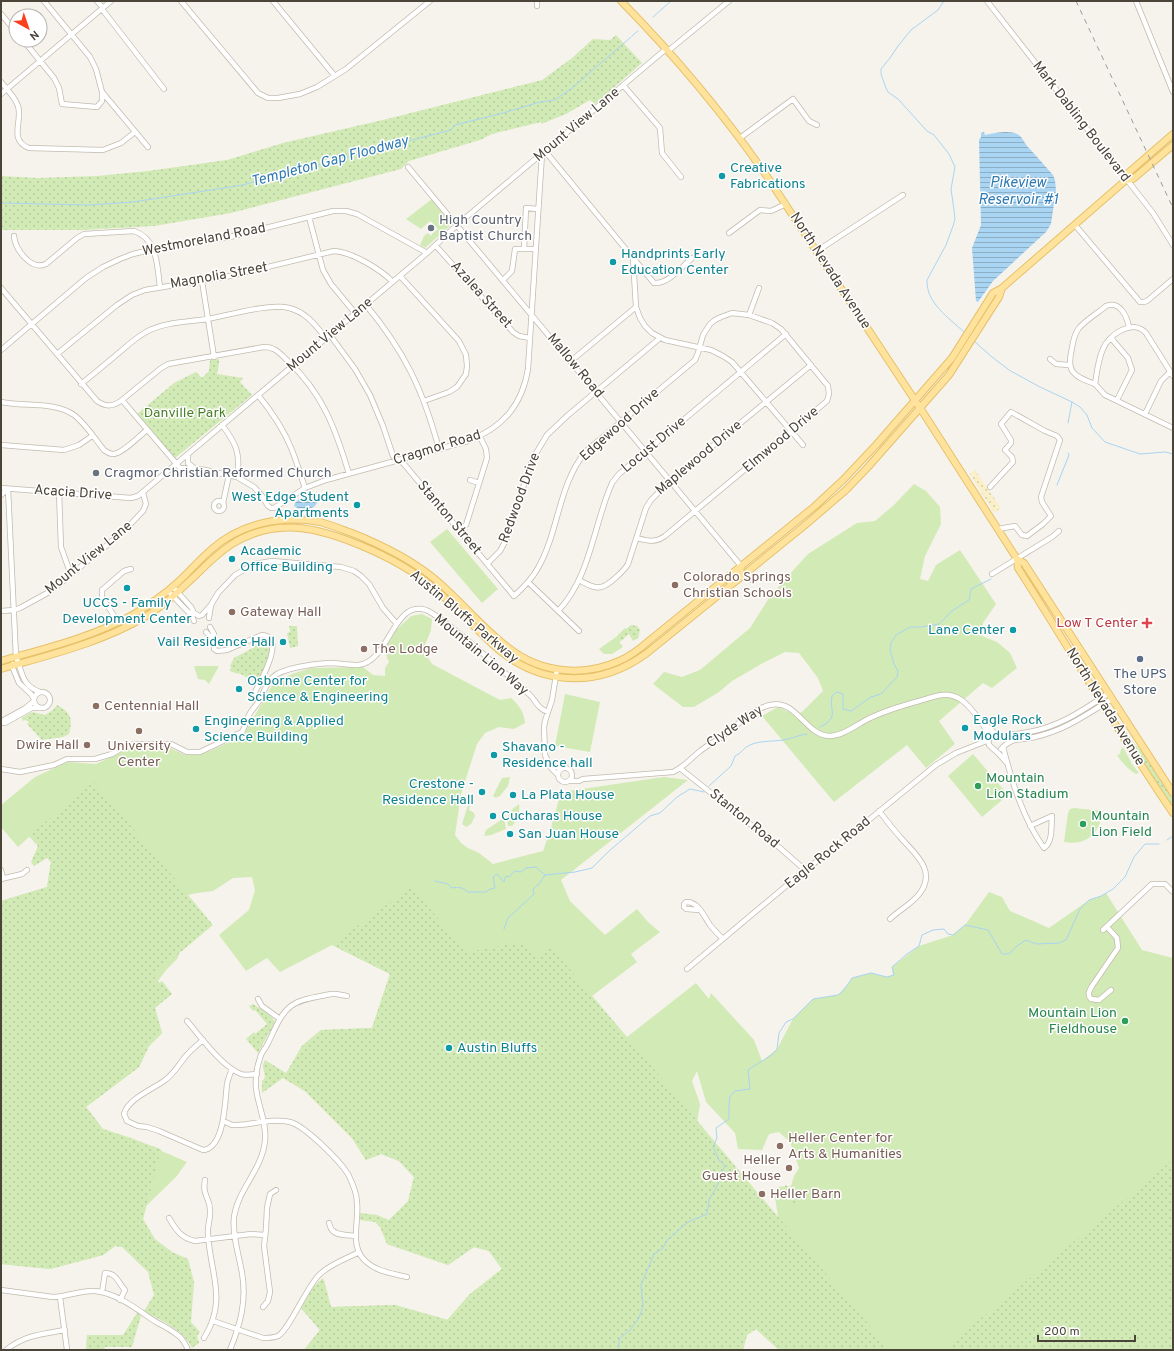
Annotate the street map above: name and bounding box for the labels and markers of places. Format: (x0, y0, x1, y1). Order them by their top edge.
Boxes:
place label: Creative Fabrications (730, 160, 806, 193)
marker: Creative Fabrications (717, 171, 727, 181)
place label: High Country Baptist Church (439, 212, 532, 245)
marker: High Country Baptist Church (426, 223, 436, 233)
place label: Handprints Early Education Center (621, 246, 729, 279)
marker: Handprints Early Education Center (608, 257, 618, 267)
place label: Cragmor Christian Reformed Church (104, 465, 332, 482)
marker: Cragmor Christian Reformed Church (91, 468, 101, 478)
place label: West Edge Student Apartments (231, 489, 349, 522)
marker: West Edge Student Apartments (352, 500, 362, 510)
place label: Academic Office Building (240, 543, 333, 576)
marker: Academic Office Building (227, 554, 237, 564)
place label: Colorado Springs Christian Schools (683, 569, 792, 602)
marker: Colorado Springs Christian Schools (670, 580, 680, 590)
marker: UCCS - Family Development Center (122, 583, 132, 593)
place label: UCCS - Family Development Center (62, 595, 192, 628)
place label: Gateway Hall (240, 604, 321, 621)
marker: Gateway Hall (227, 607, 237, 617)
place label: Low T Center (1056, 615, 1139, 632)
marker: Low T Center (1141, 617, 1153, 629)
place label: Lane Center (928, 622, 1006, 639)
marker: Lane Center (1008, 625, 1018, 635)
place label: Vail Residence Hall (157, 634, 275, 651)
marker: Vail Residence Hall (278, 637, 288, 647)
place label: The Lodge (372, 641, 438, 658)
marker: The Lodge (359, 644, 369, 654)
marker: The UPS Store (1135, 654, 1145, 664)
place label: The UPS Store (1113, 666, 1167, 699)
place label: Osborne Center for Science & Engineering (247, 673, 388, 706)
marker: Osborne Center for Science & Engineering (234, 684, 244, 694)
place label: Centennial Hall (104, 698, 199, 715)
marker: Centennial Hall (91, 701, 101, 711)
place label: Eagle Rock Modulars (973, 712, 1043, 745)
place label: Engineering & Applied Science Building (204, 713, 344, 746)
marker: Eagle Rock Modulars (960, 723, 970, 733)
marker: Engineering & Applied Science Building (191, 724, 201, 734)
marker: University Center (134, 726, 144, 736)
place label: Dwire Hall (16, 737, 79, 754)
place label: University Center (107, 738, 171, 771)
place label: Shavano - Residence hall (502, 739, 593, 772)
marker: Dwire Hall (82, 740, 92, 750)
marker: Shavano - Residence hall (489, 750, 499, 760)
place label: Mountain Lion Stadium (986, 770, 1069, 803)
place label: Crestone - Residence Hall (382, 776, 474, 809)
marker: Mountain Lion Stadium (973, 781, 983, 791)
marker: Crestone - Residence Hall (477, 787, 487, 797)
place label: La Plata House (521, 787, 614, 804)
marker: La Plata House (508, 790, 518, 800)
place label: Cucharas House (501, 808, 602, 825)
place label: Mountain Lion Field (1091, 808, 1152, 841)
marker: Cucharas House (488, 811, 498, 821)
marker: Mountain Lion Field (1078, 819, 1088, 829)
place label: San Juan House (518, 826, 619, 843)
marker: San Juan House (505, 829, 515, 839)
place label: Mountain Lion Fieldhouse (1028, 1005, 1117, 1038)
marker: Mountain Lion Fieldhouse (1120, 1016, 1130, 1026)
place label: Austin Bluffs (457, 1040, 537, 1057)
marker: Austin Bluffs (444, 1043, 454, 1053)
place label: Heller Center for Arts & Humanities (788, 1130, 902, 1163)
marker: Heller Center for Arts & Humanities (775, 1141, 785, 1151)
place label: Heller Guest House (702, 1152, 782, 1185)
marker: Heller Guest House (784, 1163, 794, 1173)
place label: Heller Barn (770, 1186, 841, 1203)
marker: Heller Barn (757, 1189, 767, 1199)

